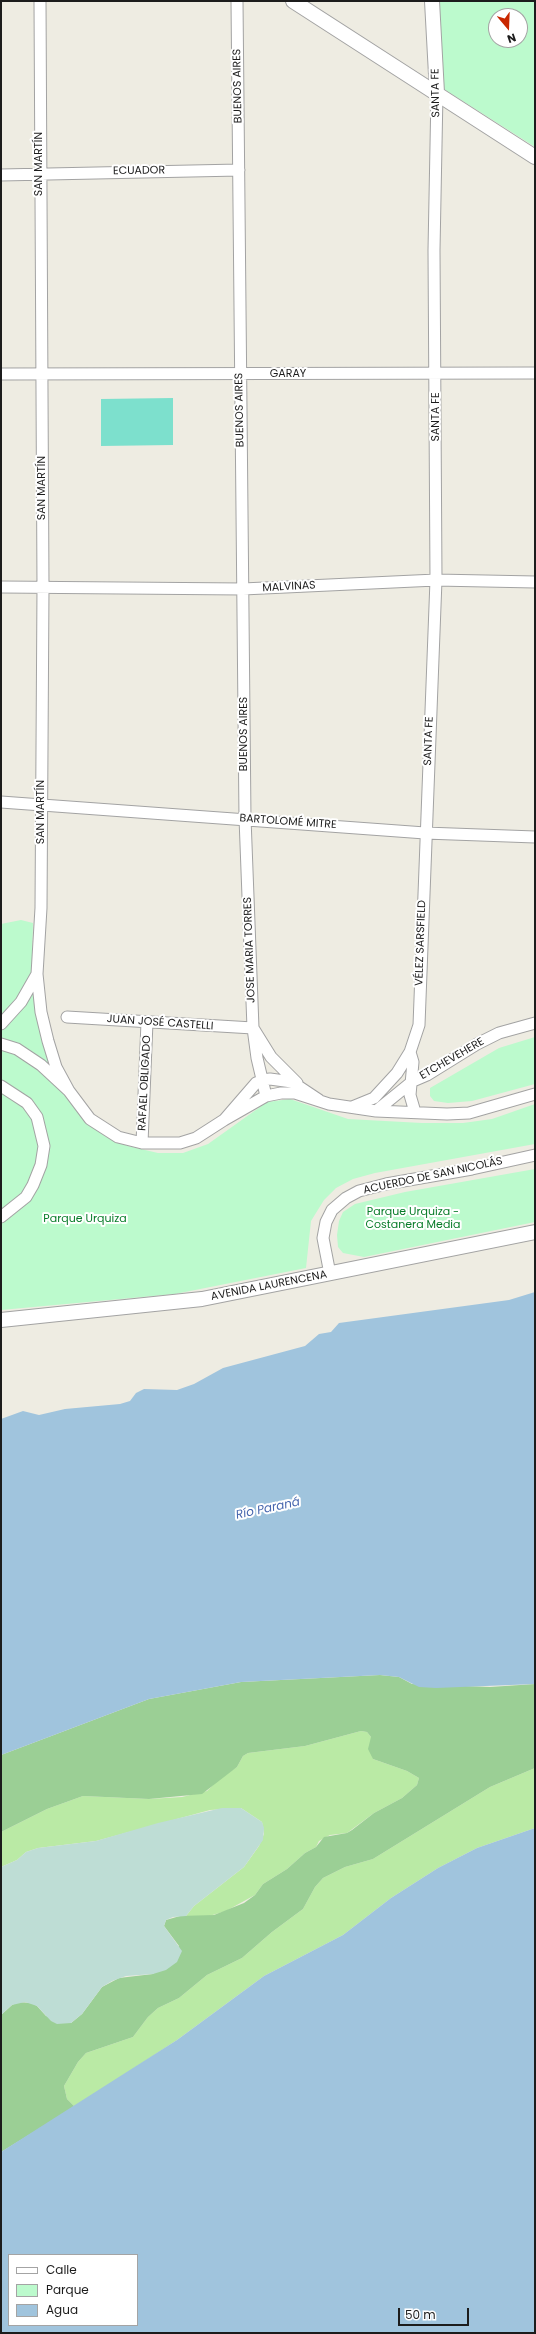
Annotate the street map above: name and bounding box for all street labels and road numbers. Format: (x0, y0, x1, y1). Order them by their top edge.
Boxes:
street label: BUENOS AIRES (231, 49, 245, 123)
street label: SANTA FE (429, 68, 443, 118)
street label: SAN MARTÍN (32, 132, 46, 196)
street label: ECUADOR (113, 164, 165, 178)
street label: GARAY (270, 367, 306, 381)
street label: BUENOS AIRES (233, 373, 247, 447)
street label: SANTA FE (429, 392, 443, 442)
street label: SAN MARTÍN (35, 456, 49, 520)
street label: MALVINAS (262, 579, 316, 595)
street label: BUENOS AIRES (237, 697, 251, 771)
street label: SANTA FE (422, 716, 436, 766)
street label: SAN MARTÍN (34, 780, 48, 844)
street label: BARTOLOMÉ MITRE (239, 812, 337, 832)
street label: JOSE MARIA TORRES (242, 897, 258, 1003)
street label: VÉLEZ SARSFIELD (413, 900, 429, 986)
street label: JUAN JOSÉ CASTELLI (106, 1013, 214, 1033)
street label: RAFAEL OBLIGADO (136, 1035, 154, 1131)
street label: ETCHEVEHERE (418, 1035, 486, 1083)
street label: ACUERDO DE SAN NICOLÁS (362, 1155, 504, 1197)
street label: AVENIDA LAURENCENA (210, 1268, 328, 1304)

